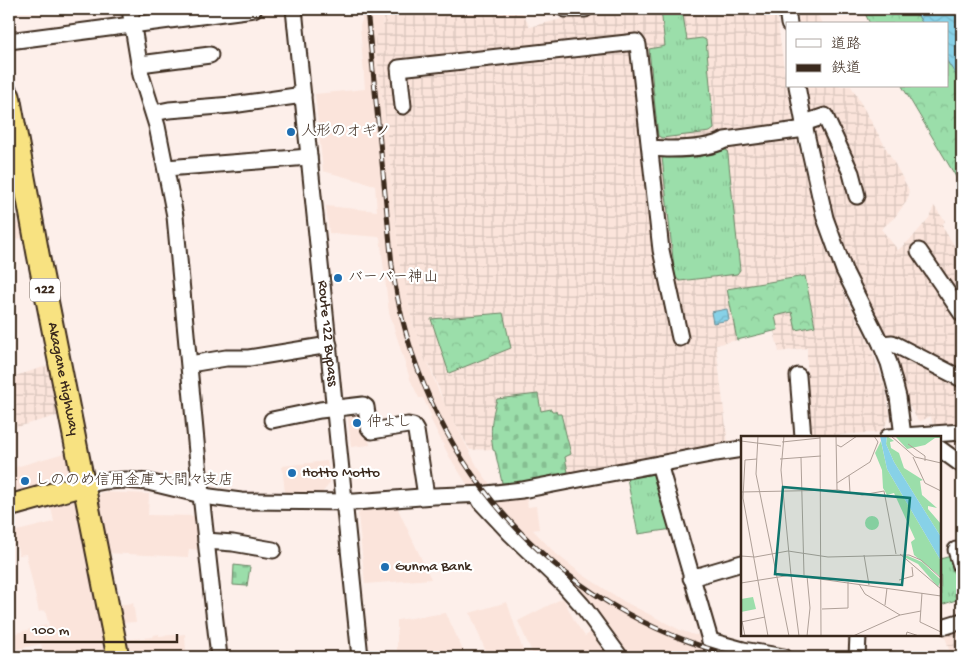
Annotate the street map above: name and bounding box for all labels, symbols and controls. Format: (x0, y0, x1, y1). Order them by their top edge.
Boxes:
legend (786, 22, 948, 88)
text: 道路 (831, 36, 861, 54)
text: 鉄道 (831, 60, 861, 78)
place label: 人形のオギノ (301, 123, 391, 141)
marker: 人形のオギノ (285, 126, 297, 138)
place label: バーバー神山 (348, 268, 438, 287)
marker: バーバー神山 (332, 272, 344, 284)
road number: 122 (30, 278, 60, 302)
street label: Route 122 Bypass (313, 280, 341, 388)
street label: Akagane Highway (43, 321, 83, 438)
place label: 仲よし (367, 413, 412, 432)
marker: 仲よし (351, 417, 363, 429)
inset map (741, 436, 941, 636)
place label: Hotto Motto (302, 464, 380, 482)
marker: Hotto Motto (286, 467, 298, 479)
place label: しののめ信用金庫 大間々支店 (35, 471, 234, 490)
marker: しののめ信用金庫 大間々支店 (19, 475, 31, 487)
place label: Gunma Bank (395, 558, 472, 576)
marker: Gunma Bank (379, 561, 391, 573)
scale bar (25, 611, 178, 643)
text: 100 m (31, 622, 70, 640)

